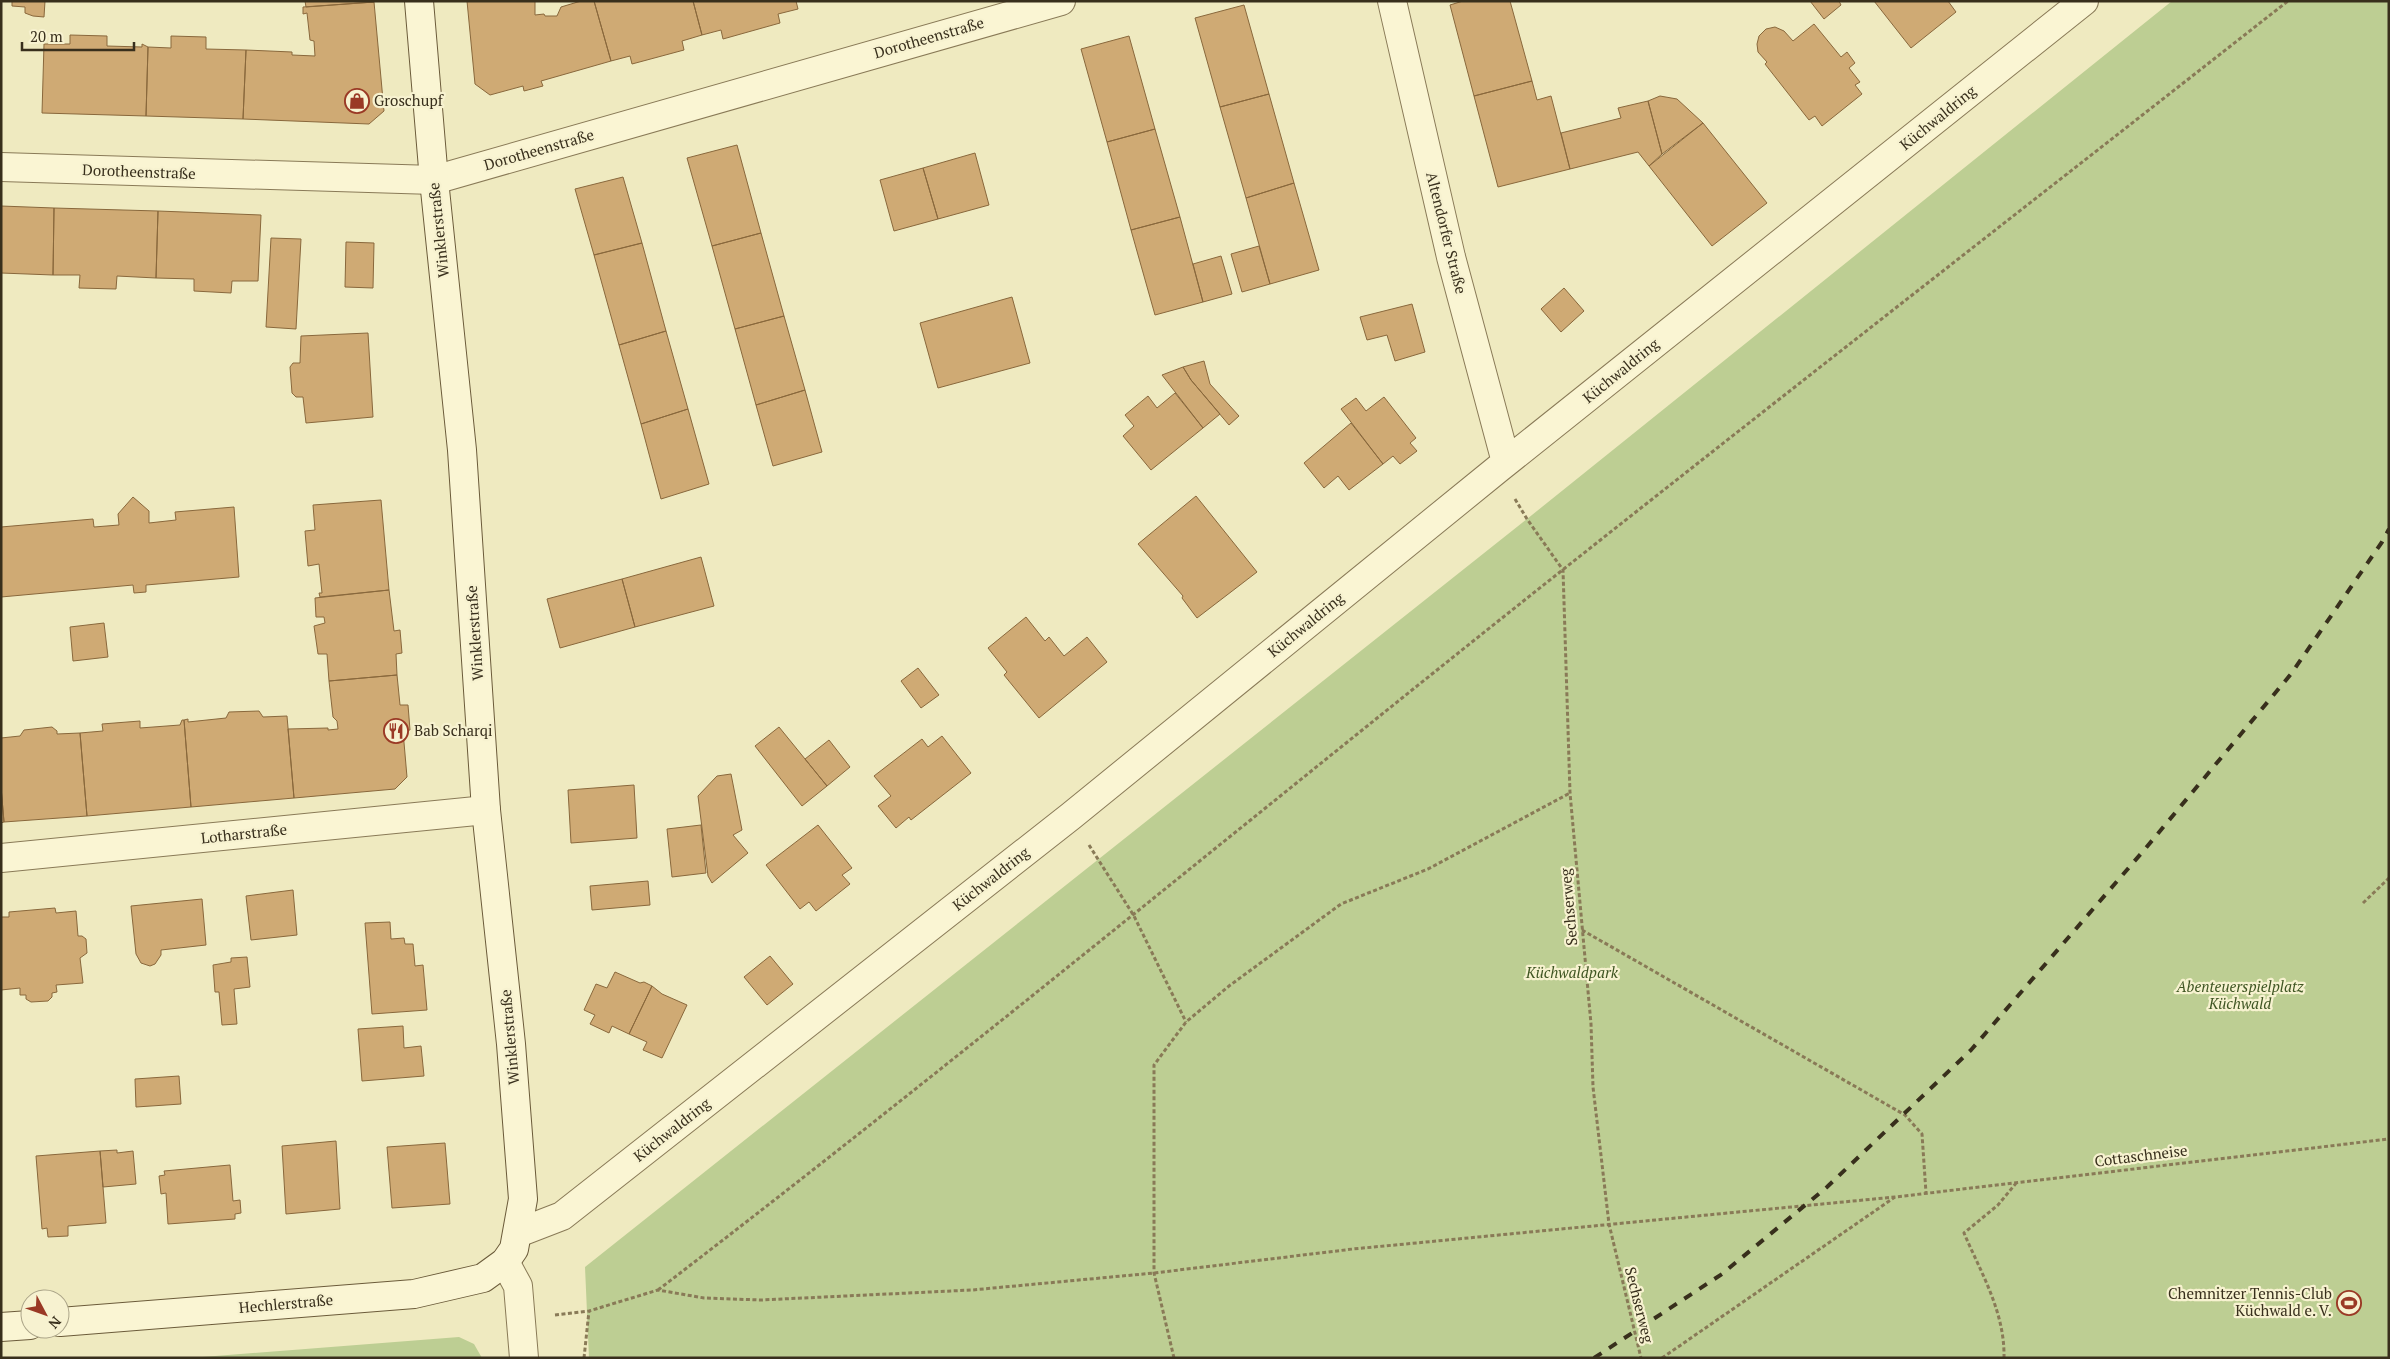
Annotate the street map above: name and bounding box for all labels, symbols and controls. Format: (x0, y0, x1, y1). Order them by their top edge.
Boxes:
street label: Dorotheenstraße (871, 12, 986, 62)
scale bar (22, 20, 135, 52)
text: 20 m (30, 26, 63, 46)
street label: Küchwaldring (1895, 80, 1980, 154)
shop icon: Groschupf (344, 88, 370, 114)
place label: Groschupf (374, 90, 444, 110)
street label: Dorotheenstraße (481, 124, 596, 174)
street label: Dorotheenstraße (82, 159, 196, 183)
street label: Altendorfer Straße (1422, 170, 1472, 296)
street label: Winklerstraße (423, 182, 453, 279)
street label: Küchwaldring (1578, 333, 1663, 407)
street label: Winklerstraße (461, 585, 487, 681)
street label: Küchwaldring (1263, 587, 1348, 661)
restaurant icon: Bab Scharqi (383, 718, 409, 744)
place label: Bab Scharqi (414, 720, 493, 740)
street label: Lotharstraße (200, 819, 288, 847)
street label: Küchwaldring (948, 841, 1034, 915)
street label: Sechserweg (1555, 867, 1581, 947)
park label: Küchwaldpark (1525, 962, 1619, 982)
park label: Abenteuerspielplatz Küchwald (2175, 976, 2304, 1013)
street label: Winklerstraße (495, 989, 523, 1086)
street label: Küchwaldring (629, 1092, 715, 1166)
street label: Cottaschneise (2093, 1139, 2188, 1171)
street label: Sechserweg (1621, 1265, 1659, 1346)
place label: Chemnitzer Tennis-Club Küchwald e. V. (2168, 1283, 2332, 1320)
north arrow (20, 1289, 70, 1339)
street label: Hechlerstraße (238, 1289, 334, 1317)
sports icon: Chemnitzer Tennis-Club Küchwald e. V. (2336, 1290, 2362, 1316)
text: N (44, 1313, 66, 1333)

